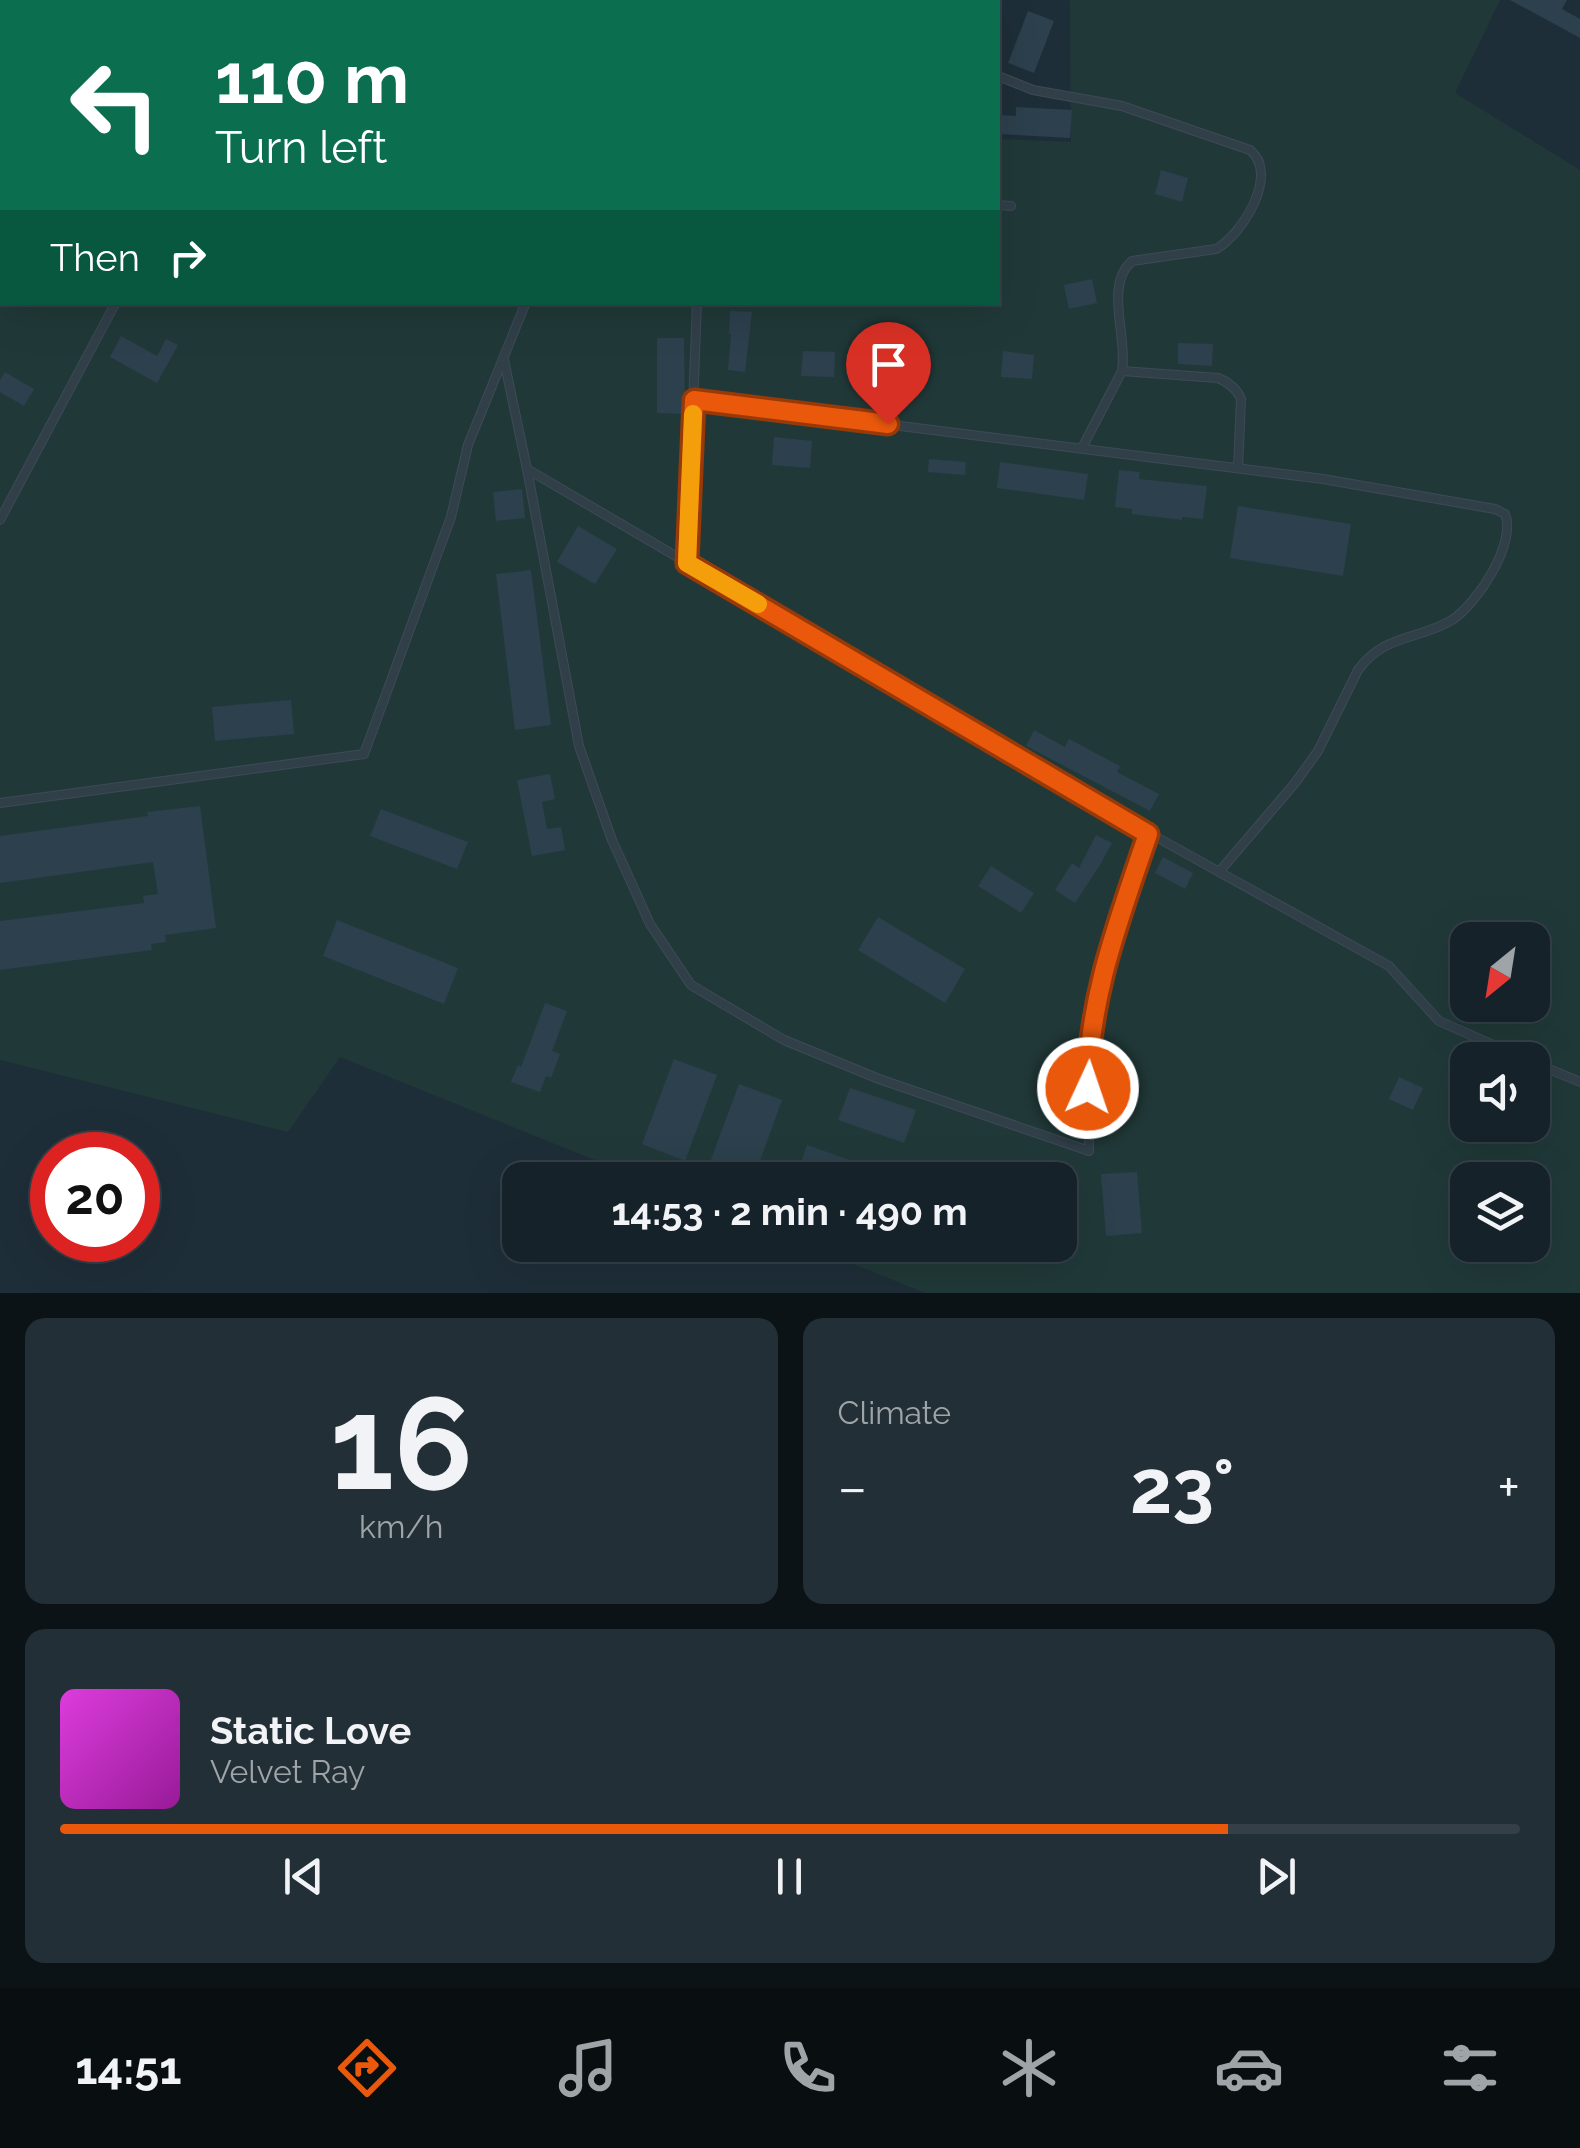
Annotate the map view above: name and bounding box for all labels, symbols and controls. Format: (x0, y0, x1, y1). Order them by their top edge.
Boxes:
text: 110 m (215, 37, 409, 119)
icon: left (50, 40, 180, 170)
text: Turn left (215, 121, 387, 174)
icon: right (160, 230, 215, 285)
text: Then (50, 235, 140, 280)
pin (846, 322, 931, 425)
icon: arrive (861, 337, 916, 392)
north arrow (1450, 922, 1550, 1022)
map controls (1450, 922, 1550, 1262)
position arrow (1036, 1036, 1140, 1140)
button: sound (1450, 1042, 1550, 1142)
speed limit sign: 20 (30, 1132, 160, 1262)
button: layers (1450, 1162, 1550, 1262)
text: 14:53 · 2 min · 490 m (611, 1189, 968, 1234)
text: 16 (330, 1367, 473, 1519)
text: Climate (838, 1394, 951, 1431)
text: 23° (1130, 1442, 1234, 1531)
text: − (838, 1455, 867, 1520)
text: + (1497, 1455, 1520, 1520)
text: km/h (359, 1508, 443, 1545)
text: Static Love (210, 1708, 411, 1753)
text: Velvet Ray (210, 1753, 365, 1790)
icon: previous (276, 1849, 331, 1904)
icon: pause (762, 1849, 817, 1904)
icon: next (1249, 1849, 1304, 1904)
icon: directions (332, 2033, 402, 2103)
icon: music (553, 2033, 623, 2103)
icon: phone (773, 2033, 843, 2103)
icon: climate (994, 2033, 1064, 2103)
icon: car (1214, 2033, 1284, 2103)
icon: filters (1435, 2033, 1505, 2103)
text: 14:51 (75, 2042, 181, 2095)

